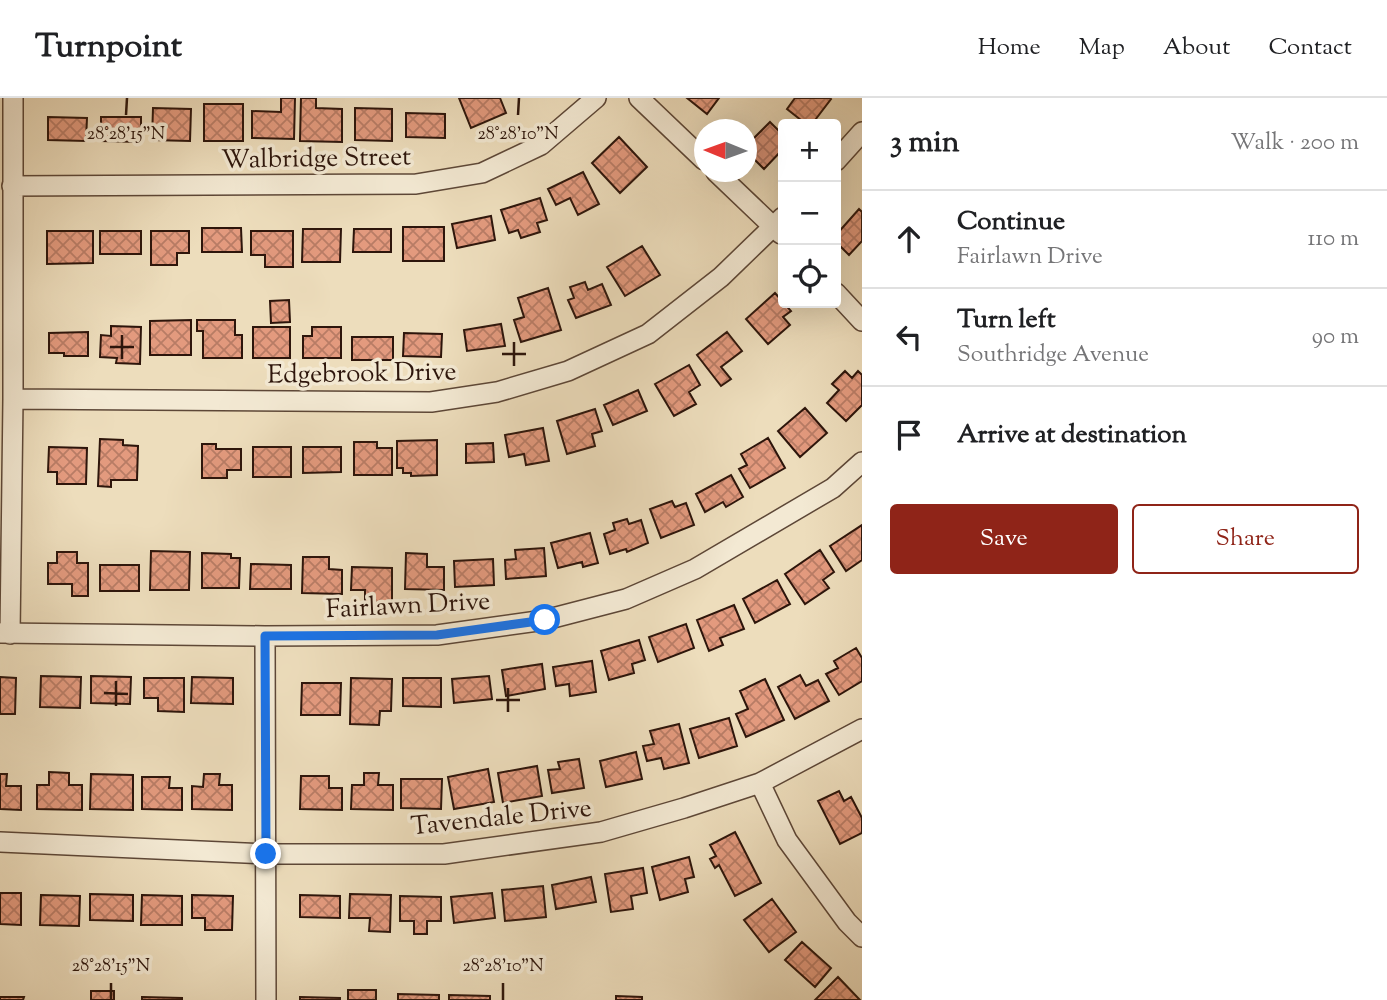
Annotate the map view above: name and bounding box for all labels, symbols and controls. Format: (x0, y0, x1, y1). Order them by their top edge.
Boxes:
text: Turnpoint (35, 24, 182, 72)
text: Home (978, 31, 1041, 65)
text: Map (1079, 31, 1125, 65)
text: About (1163, 31, 1230, 65)
text: Contact (1268, 31, 1352, 65)
north arrow (694, 119, 757, 182)
map controls (778, 119, 841, 308)
button: + (778, 119, 841, 182)
text: 28°28'15"N (87, 122, 165, 148)
text: 28°28'10"N (477, 122, 559, 148)
text: 3 min (890, 122, 960, 165)
text: Walk · 200 m (1230, 127, 1359, 160)
street label: Walbridge Street (221, 139, 411, 180)
button: − (778, 182, 841, 245)
text: Continue (957, 204, 1065, 241)
icon: ahead (890, 220, 928, 258)
text: 110 m (1308, 223, 1359, 256)
text: Fairlawn Drive (957, 241, 1103, 274)
button: locate (778, 245, 841, 308)
text: Turn left (957, 302, 1056, 339)
icon: left (890, 318, 928, 356)
text: 90 m (1312, 321, 1359, 354)
text: Southridge Avenue (957, 339, 1149, 372)
street label: Edgebrook Drive (267, 354, 457, 395)
icon: arrive (890, 416, 928, 454)
text: Arrive at destination (957, 417, 1187, 454)
button: Save (890, 504, 1118, 574)
button: Share (1132, 504, 1359, 574)
street label: Fairlawn Drive (325, 584, 491, 629)
route start (529, 604, 560, 635)
street label: Tavendale Drive (409, 791, 593, 846)
route end (250, 838, 281, 869)
text: 28°28'15"N (72, 954, 150, 980)
text: 28°28'10"N (462, 954, 544, 980)

